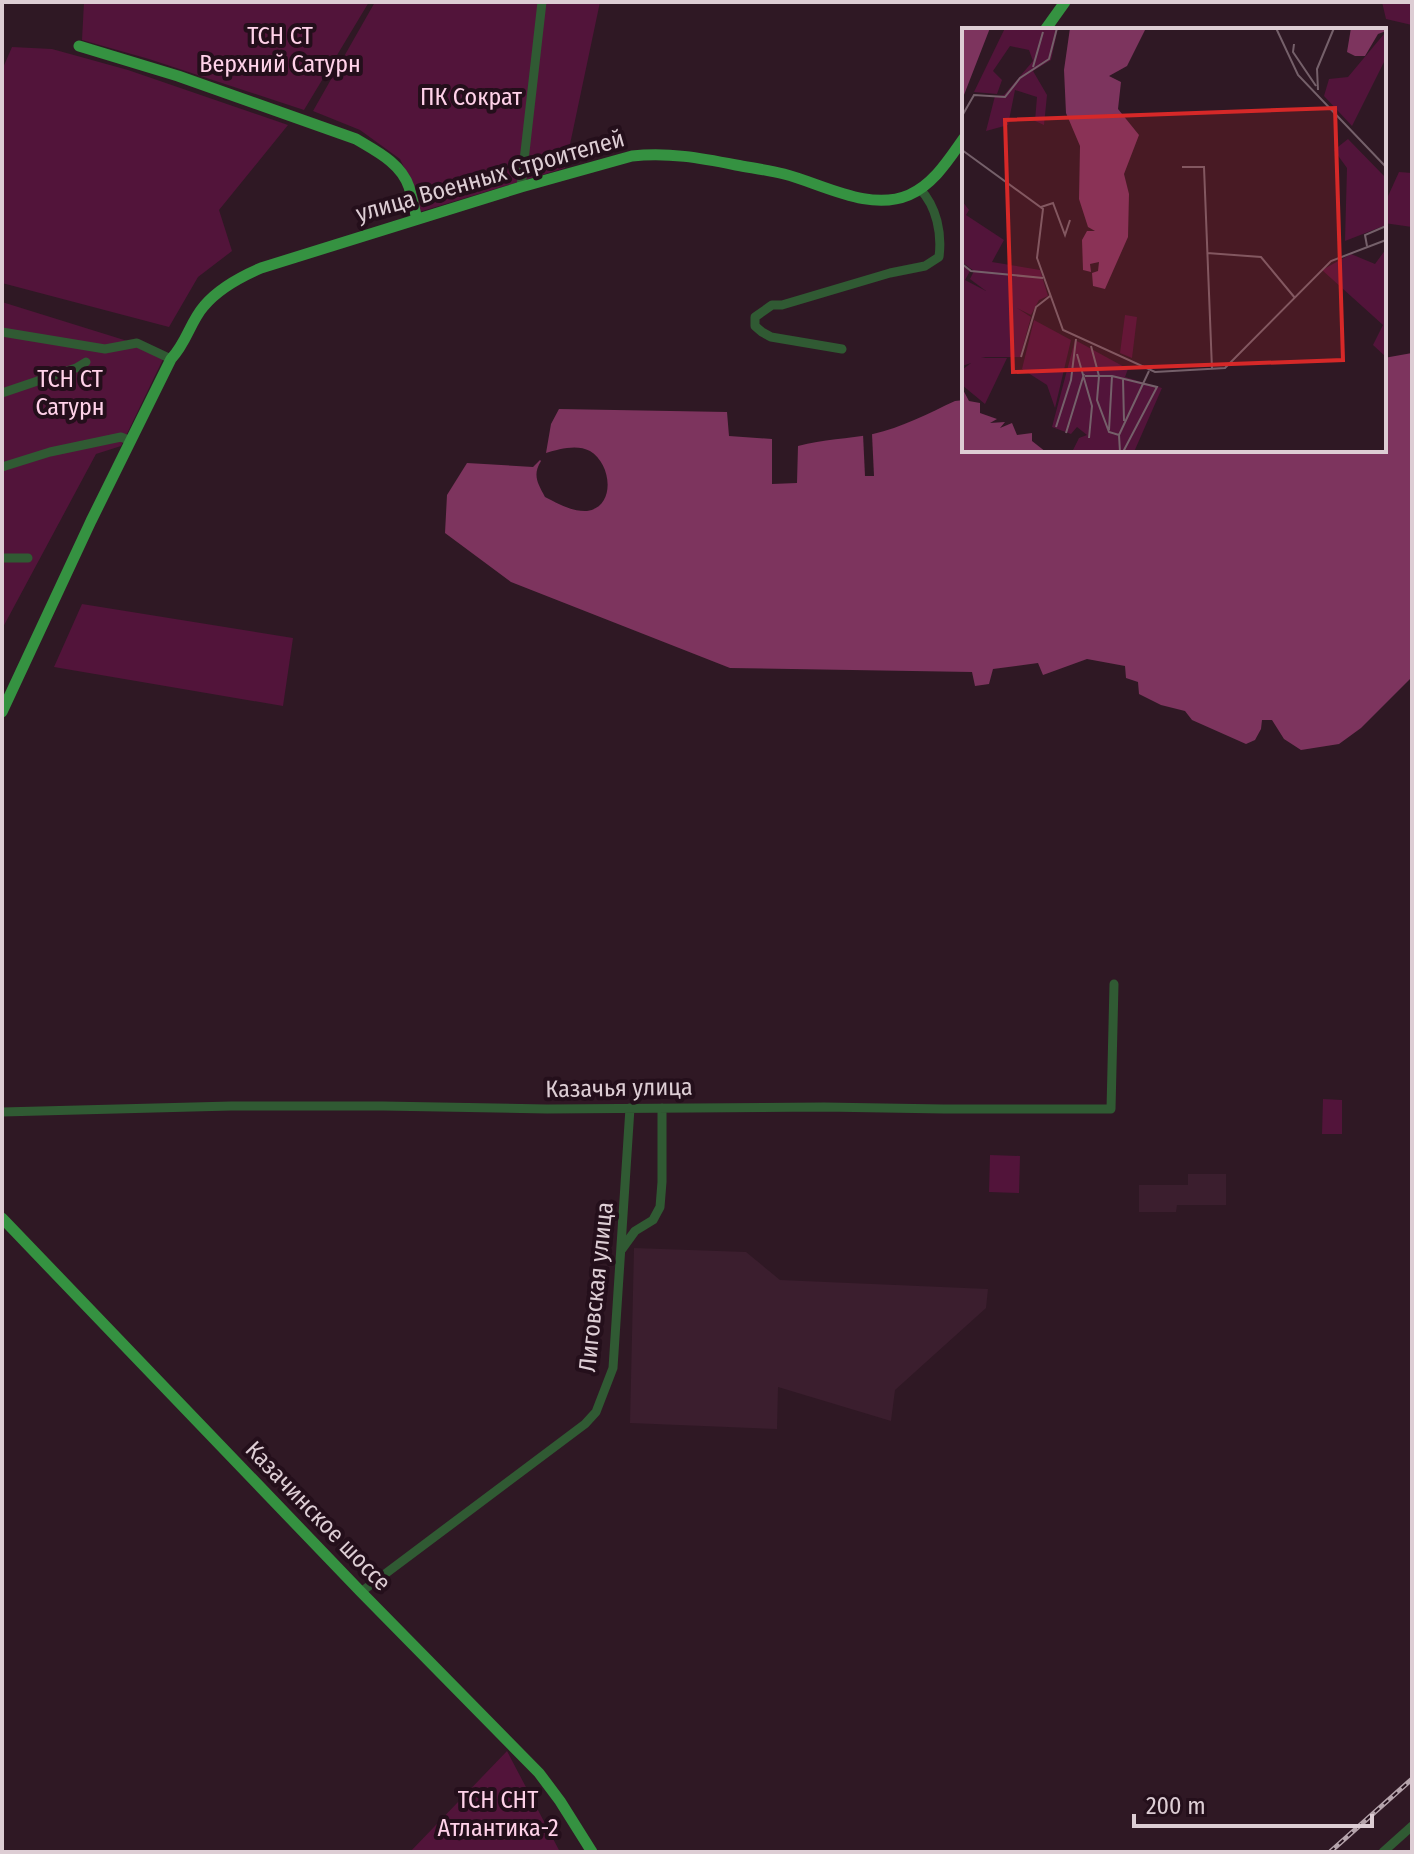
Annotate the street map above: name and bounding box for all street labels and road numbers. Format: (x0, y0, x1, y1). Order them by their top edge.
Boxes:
street label: улица Военных Строителей (353, 124, 627, 228)
street label: Казачья улица (545, 1073, 693, 1103)
street label: Лиговская улица (573, 1201, 619, 1373)
street label: Казачинское шоссе (240, 1435, 396, 1597)

